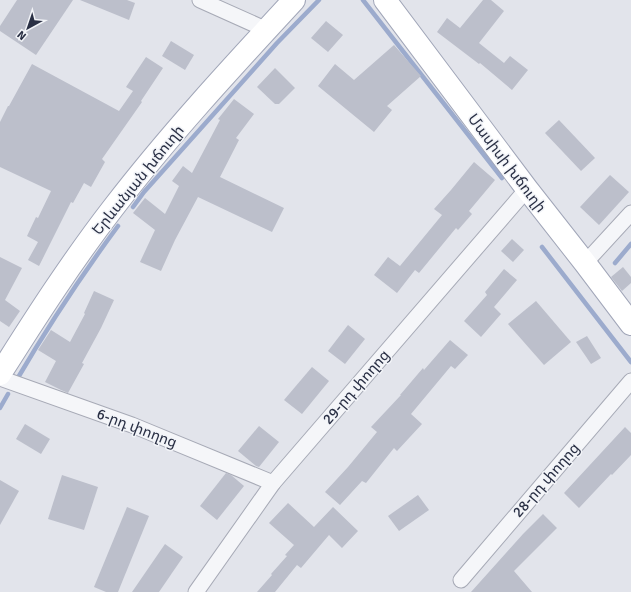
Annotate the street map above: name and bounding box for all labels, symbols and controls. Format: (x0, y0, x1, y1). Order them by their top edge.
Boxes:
north arrow (8, 8, 48, 48)
text: N (15, 28, 29, 43)
street label: Մասիսի խճուղի (464, 110, 550, 216)
street label: Երևանյան խճուղի (88, 121, 188, 239)
street label: 29-րդ փողոց (319, 346, 393, 428)
street label: 6-րդ փողոց (94, 404, 180, 452)
street label: 28-րդ փողոց (509, 439, 583, 521)

